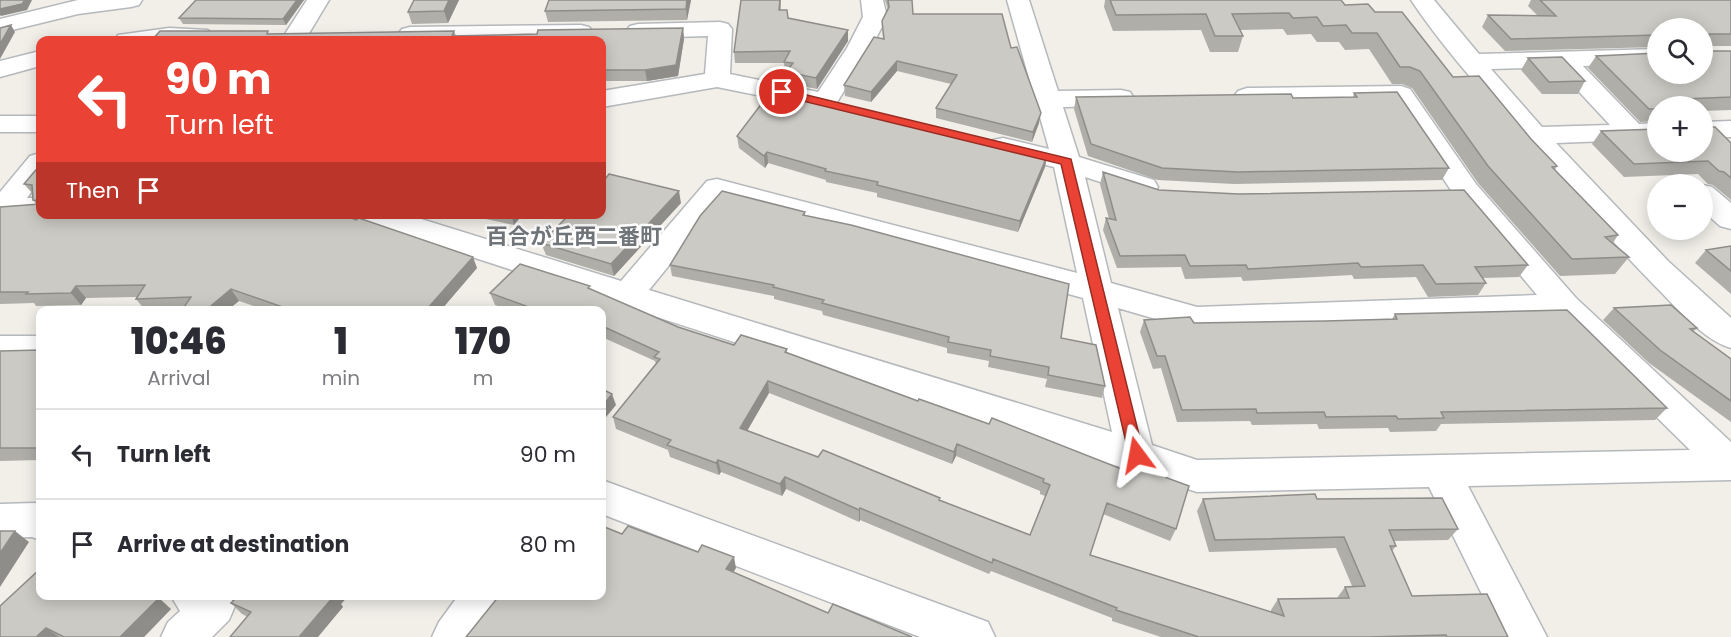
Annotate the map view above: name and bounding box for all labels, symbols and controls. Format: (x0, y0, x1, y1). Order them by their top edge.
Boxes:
map controls (1647, 18, 1713, 240)
button: search (1647, 18, 1713, 84)
text: 90 m (165, 50, 272, 109)
icon: left (66, 60, 144, 138)
pin (756, 66, 807, 117)
icon: arrive (765, 75, 798, 108)
button: + (1647, 96, 1713, 162)
text: Turn left (165, 106, 274, 143)
icon: arrive (132, 174, 165, 207)
button: − (1647, 174, 1713, 240)
text: Then (66, 175, 120, 206)
district label: 百合が丘西二番町 (486, 221, 662, 252)
text: 10:46 (131, 316, 227, 367)
text: 1 (334, 316, 348, 367)
text: 170 (455, 316, 511, 367)
text: Arrival (147, 364, 210, 392)
text: min (322, 364, 360, 392)
text: m (473, 364, 493, 392)
position arrow (1105, 423, 1169, 487)
icon: left (66, 438, 99, 471)
text: Turn left (117, 439, 211, 470)
text: 90 m (520, 439, 576, 470)
icon: arrive (66, 528, 99, 561)
text: Arrive at destination (117, 529, 349, 560)
text: 80 m (520, 529, 576, 560)

